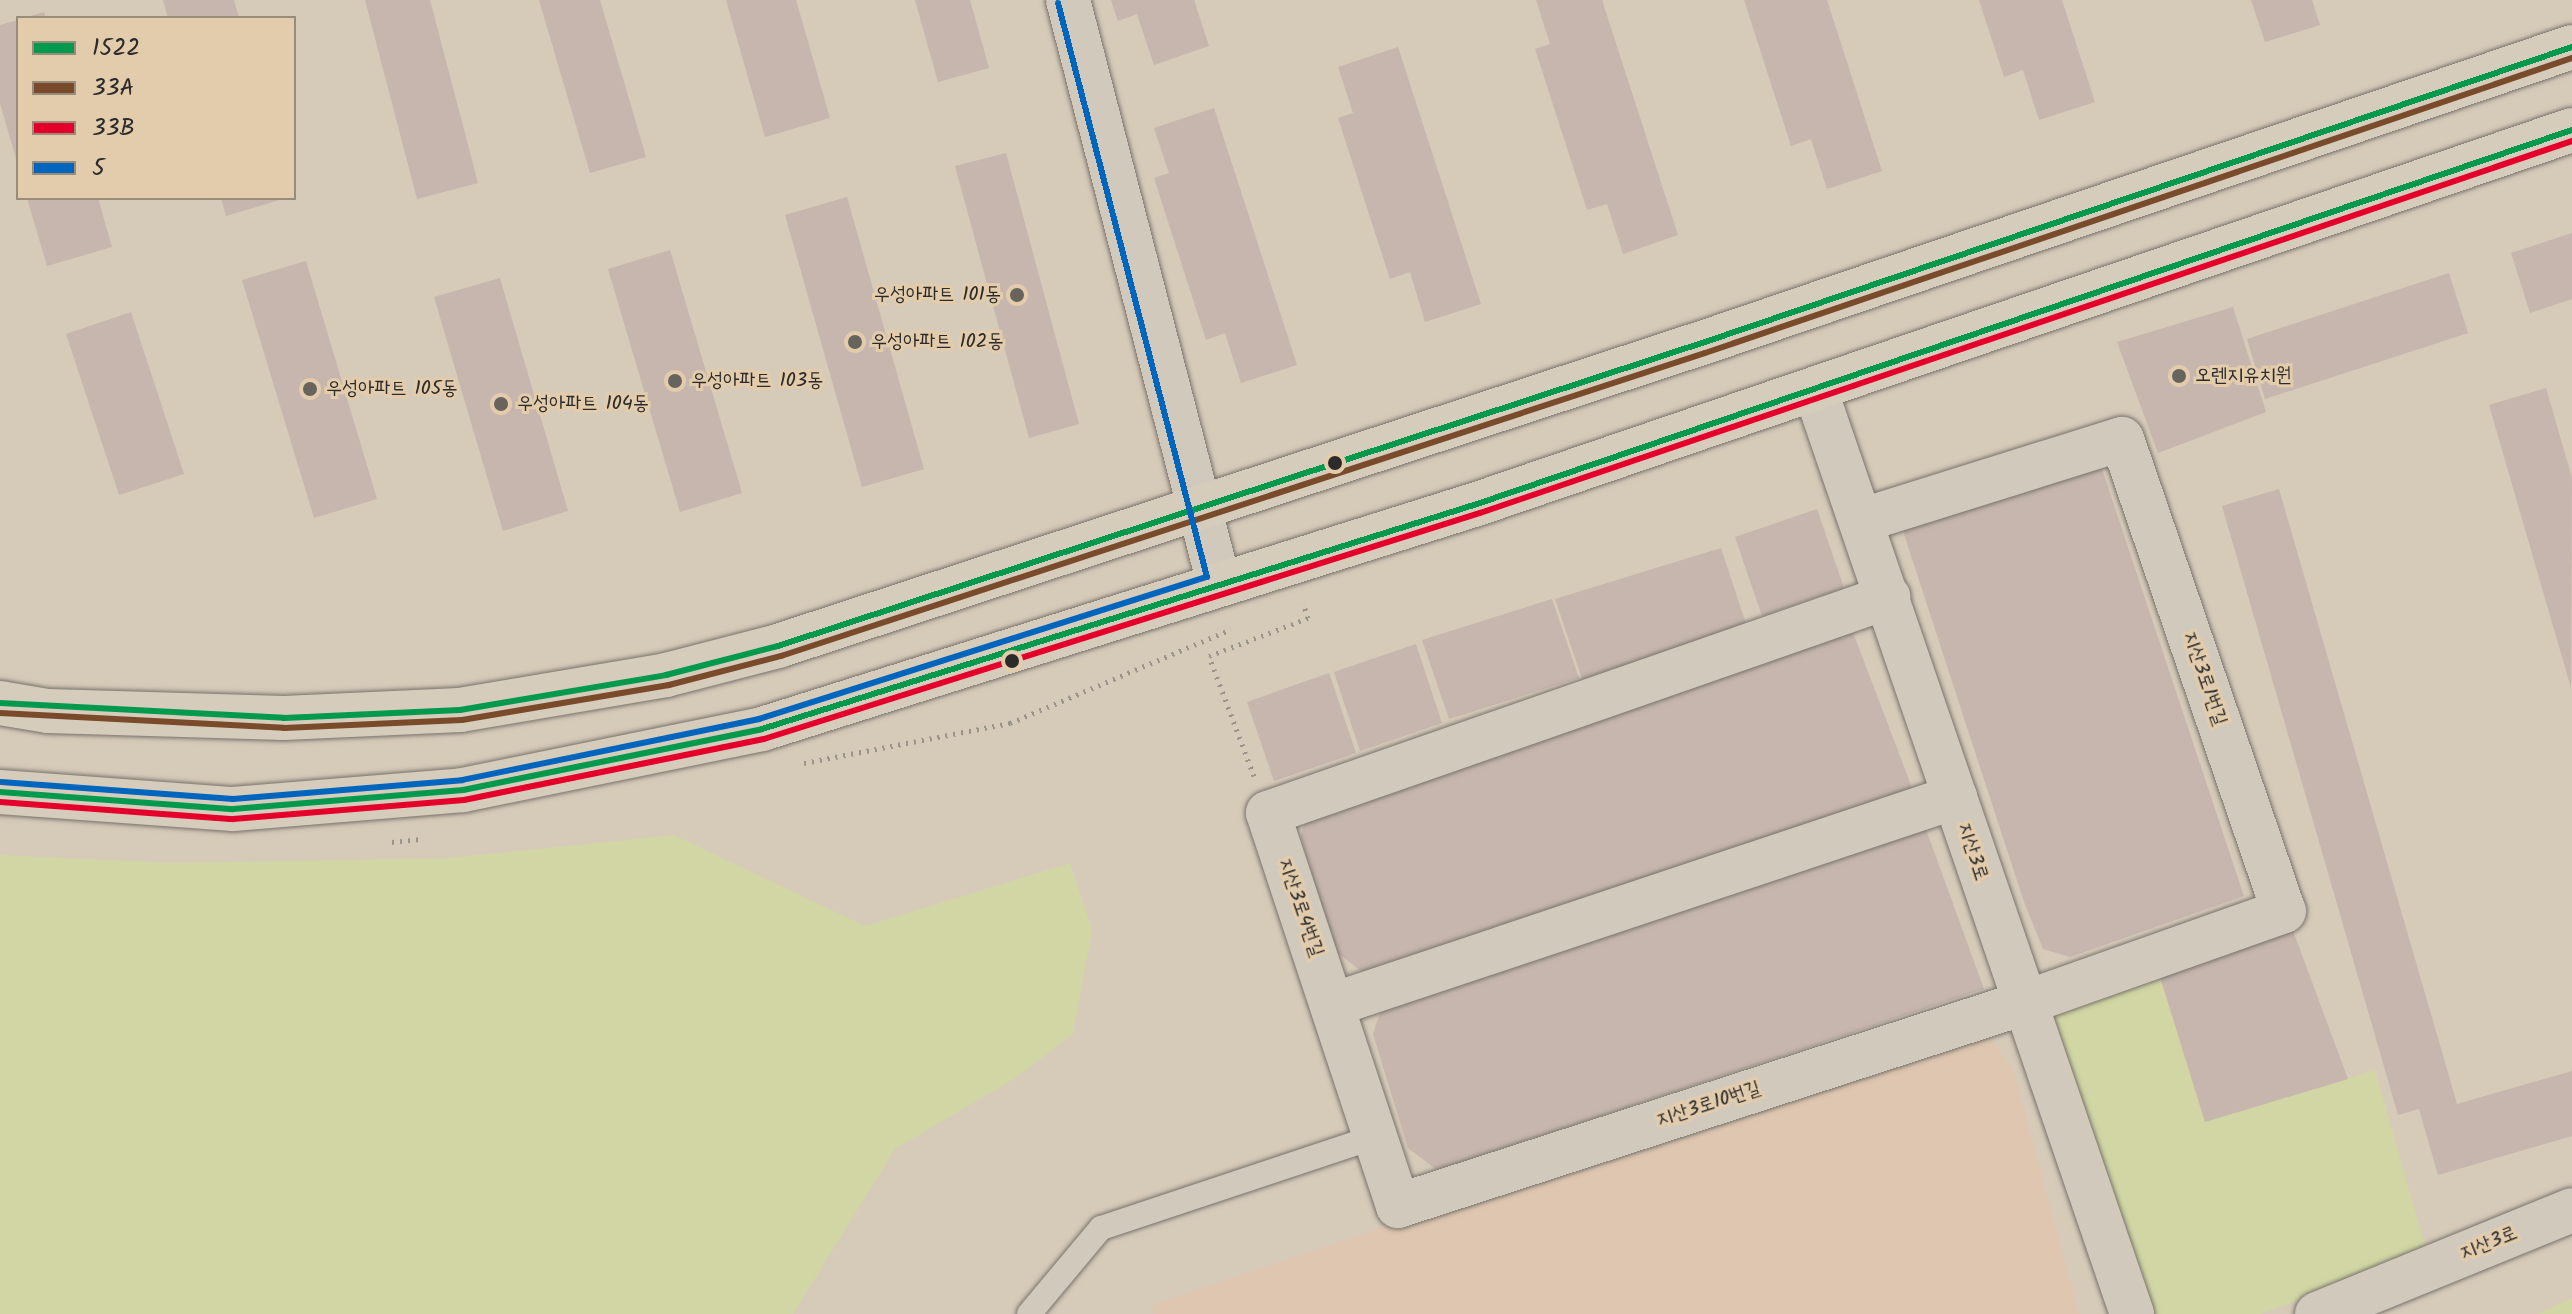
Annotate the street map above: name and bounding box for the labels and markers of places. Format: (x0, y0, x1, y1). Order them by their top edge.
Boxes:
place label: 우성아파트 101동 (874, 283, 1001, 307)
marker: 우성아파트 101동 (1008, 286, 1026, 304)
place label: 우성아파트 102동 (871, 330, 1003, 354)
marker: 우성아파트 102동 (846, 333, 864, 351)
place label: 오렌지유치원 (2195, 364, 2292, 388)
marker: 오렌지유치원 (2170, 367, 2188, 385)
place label: 우성아파트 103동 (691, 369, 823, 393)
marker: 우성아파트 103동 (666, 372, 684, 390)
place label: 우성아파트 105동 (326, 377, 458, 401)
marker: 우성아파트 105동 (301, 380, 319, 398)
place label: 우성아파트 104동 (517, 392, 649, 416)
marker: 우성아파트 104동 (492, 395, 510, 413)
unlabelled marker (1327, 455, 1343, 471)
unlabelled marker (1004, 653, 1020, 669)

